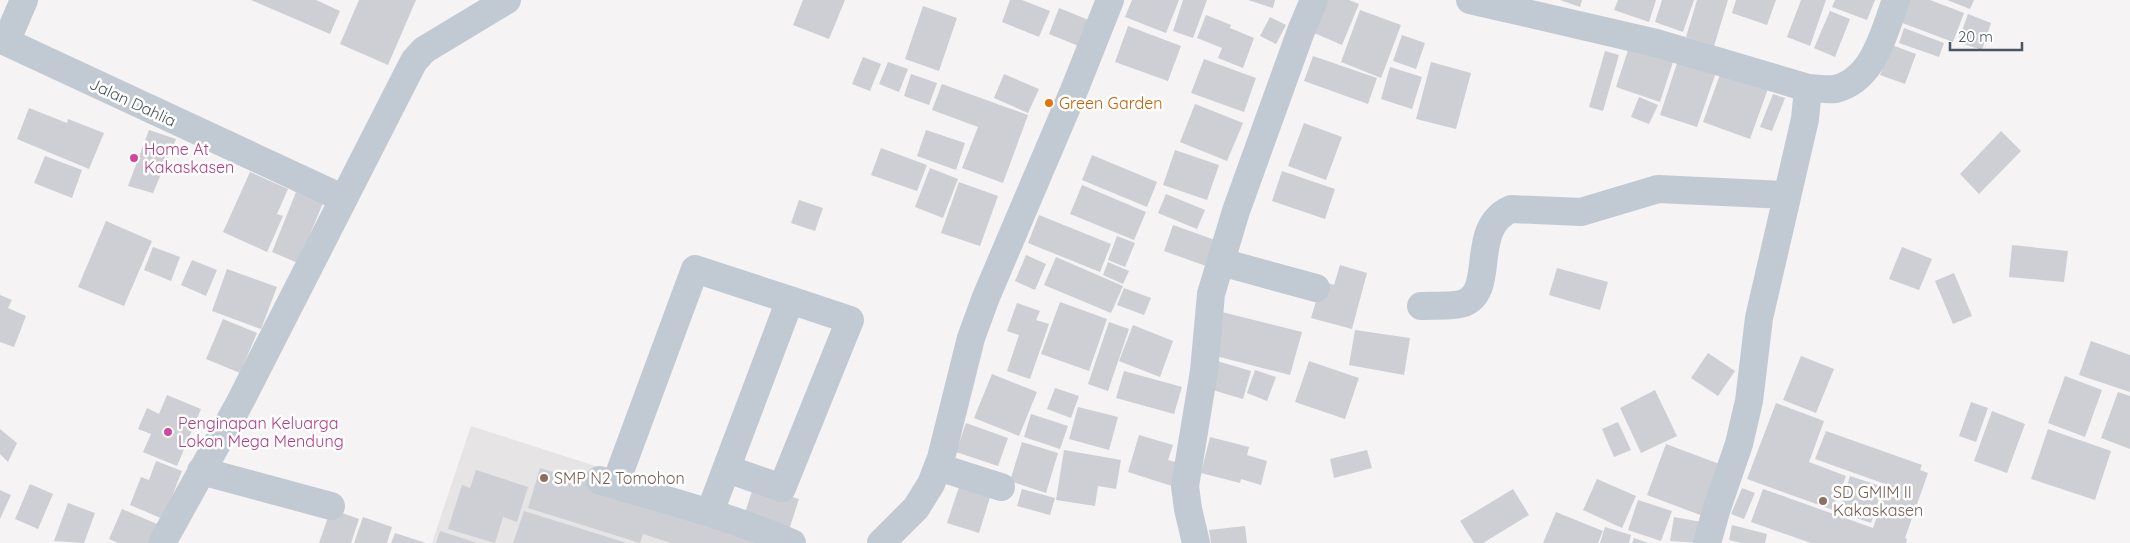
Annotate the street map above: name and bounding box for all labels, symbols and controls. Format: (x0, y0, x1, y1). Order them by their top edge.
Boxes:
scale bar (1950, 20, 2022, 52)
text: 20 m (1958, 27, 1993, 46)
street label: Jalan Dahlia (87, 73, 179, 131)
place label: Green Garden (1059, 93, 1162, 113)
marker: Green Garden (1043, 97, 1055, 109)
place label: Home At Kakaskasen (144, 139, 234, 177)
marker: Home At Kakaskasen (128, 152, 140, 164)
place label: Penginapan Keluarga Lokon Mega Mendung (178, 413, 344, 451)
marker: Penginapan Keluarga Lokon Mega Mendung (162, 426, 174, 438)
place label: SMP N2 Tomohon (554, 468, 685, 488)
marker: SMP N2 Tomohon (538, 472, 550, 484)
place label: SD GMIM II Kakaskasen (1833, 482, 1923, 520)
marker: SD GMIM II Kakaskasen (1817, 495, 1829, 507)

